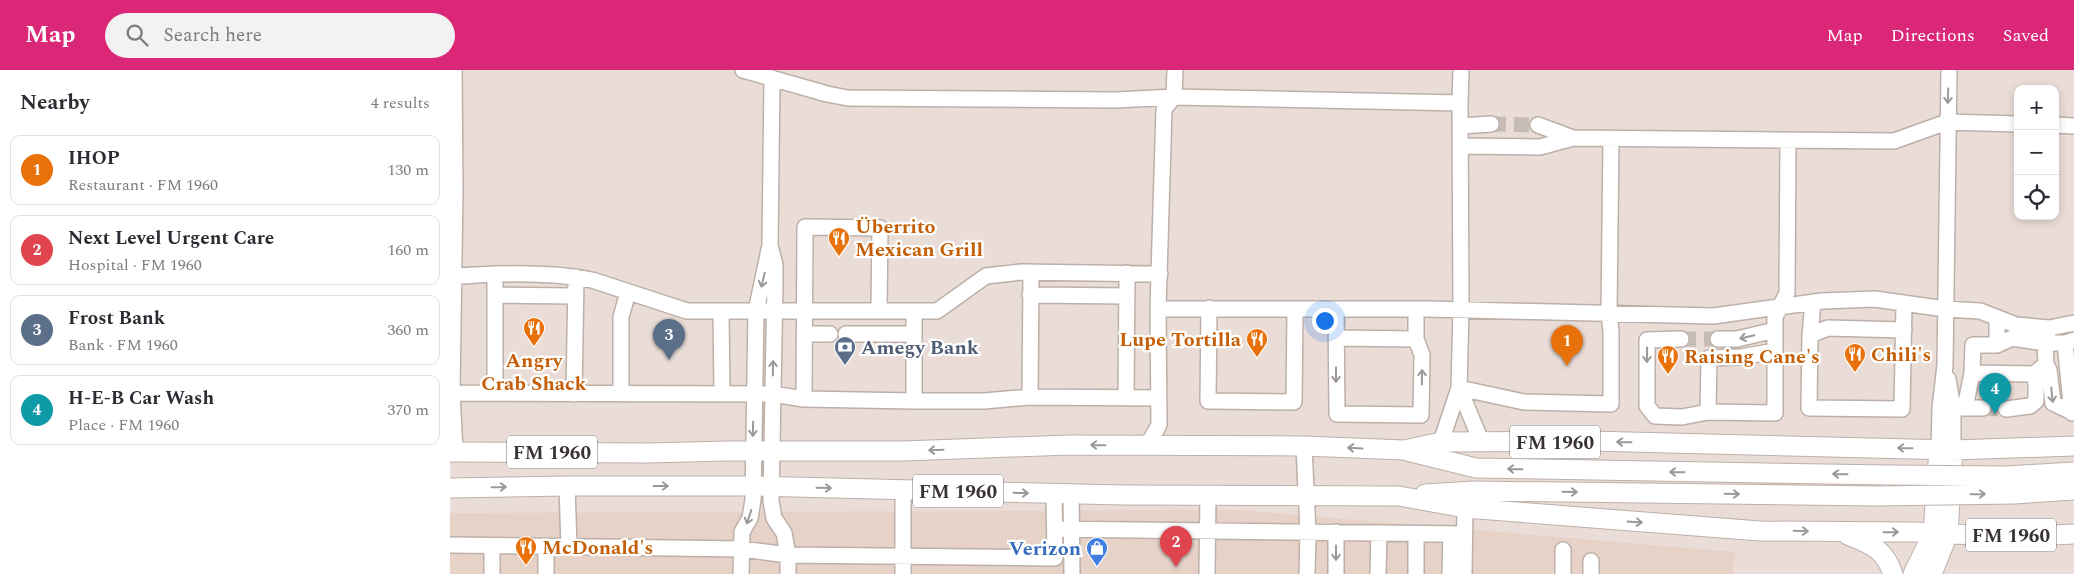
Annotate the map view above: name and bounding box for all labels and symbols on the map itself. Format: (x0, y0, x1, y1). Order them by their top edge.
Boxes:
one-way arrow (1943, 88, 1953, 104)
place label: Überrito Mexican Grill (855, 212, 983, 265)
restaurant icon: Überrito Mexican Grill (827, 226, 851, 257)
one-way arrow (758, 271, 767, 287)
your location (1312, 308, 1338, 334)
restaurant icon: Angry Crab Shack (522, 316, 546, 347)
pin: 3 (653, 319, 685, 360)
place label: Lupe Tortilla (1119, 325, 1242, 355)
pin: 1 (1551, 325, 1583, 366)
restaurant icon: Lupe Tortilla (1245, 327, 1269, 358)
place label: Amegy Bank (861, 333, 979, 363)
one-way arrow (1739, 333, 1755, 342)
bank icon: Amegy Bank (833, 335, 857, 366)
place label: Chili's (1871, 340, 1931, 370)
place label: Raising Cane's (1684, 342, 1820, 372)
restaurant icon: Chili's (1843, 342, 1867, 373)
restaurant icon: Raising Cane's (1656, 344, 1680, 375)
place label: Angry Crab Shack (481, 346, 587, 399)
one-way arrow (1642, 346, 1652, 362)
one-way arrow (768, 360, 778, 376)
one-way arrow (1332, 367, 1341, 383)
one-way arrow (1417, 369, 1427, 385)
pin: 4 (1979, 373, 2011, 414)
one-way arrow (2047, 386, 2057, 402)
one-way arrow (748, 421, 757, 437)
road number: FM 1960 (1510, 426, 1600, 458)
road number: FM 1960 (507, 436, 597, 468)
one-way arrow (1616, 437, 1632, 447)
one-way arrow (1090, 440, 1106, 450)
one-way arrow (1897, 443, 1913, 453)
one-way arrow (1347, 444, 1363, 453)
one-way arrow (928, 445, 944, 455)
one-way arrow (1507, 464, 1523, 474)
one-way arrow (1669, 467, 1685, 476)
one-way arrow (1832, 469, 1848, 479)
road number: FM 1960 (913, 474, 1003, 508)
one-way arrow (652, 481, 669, 491)
one-way arrow (490, 482, 506, 492)
one-way arrow (815, 483, 831, 493)
one-way arrow (1561, 487, 1577, 497)
one-way arrow (1013, 488, 1029, 497)
one-way arrow (1724, 489, 1740, 499)
one-way arrow (1970, 490, 1986, 499)
one-way arrow (743, 508, 753, 524)
one-way arrow (1627, 517, 1643, 526)
road number: FM 1960 (1966, 518, 2056, 552)
pin: 2 (1160, 526, 1192, 567)
one-way arrow (1793, 527, 1809, 536)
one-way arrow (1882, 527, 1898, 537)
place label: McDonald's (542, 533, 653, 563)
place label: Verizon (1009, 534, 1081, 564)
restaurant icon: McDonald's (514, 535, 538, 566)
shop icon: Verizon (1085, 536, 1109, 567)
one-way arrow (1331, 544, 1341, 561)

